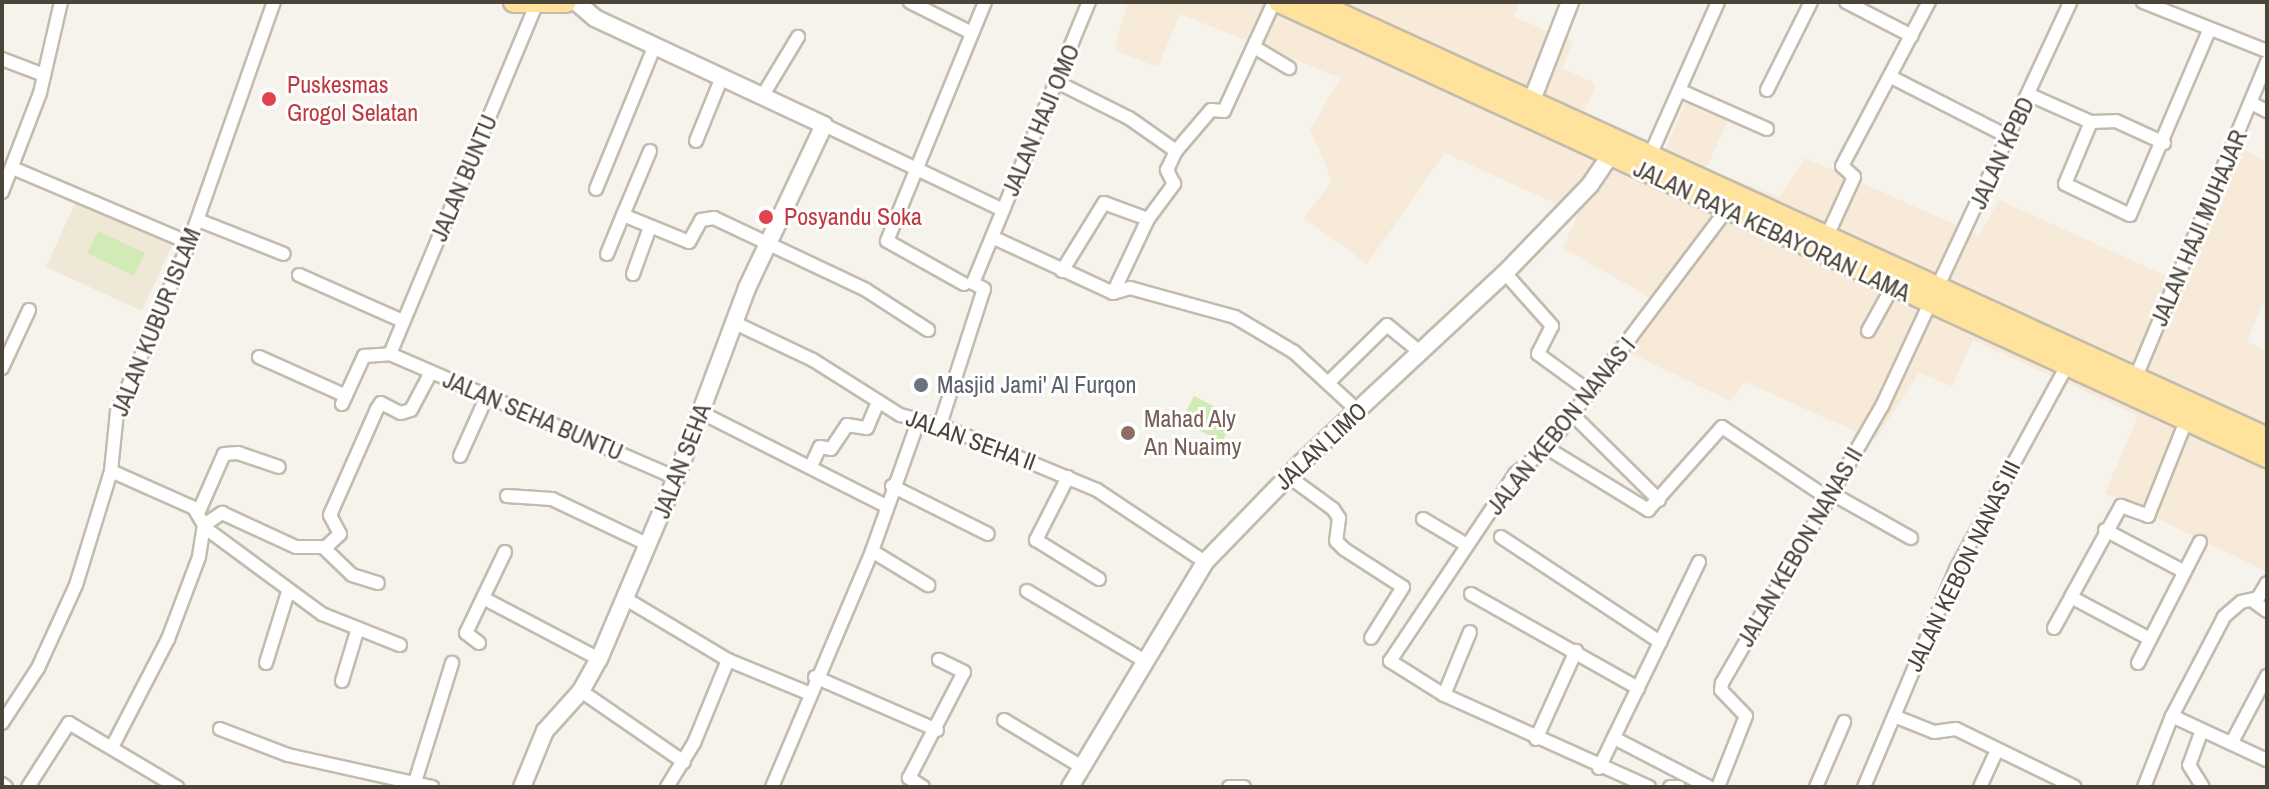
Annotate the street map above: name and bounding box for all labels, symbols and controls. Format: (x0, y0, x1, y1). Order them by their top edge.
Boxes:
street label: JALAN HAJI OMO (996, 40, 1086, 200)
place label: Puskesmas Grogol Selatan (287, 71, 418, 127)
marker: Puskesmas Grogol Selatan (258, 88, 280, 110)
street label: JALAN KPBD (1964, 92, 2040, 214)
street label: JALAN BUNTU (424, 110, 504, 246)
street label: JALAN HAJI MUHAJAR (2145, 126, 2253, 330)
street label: JALAN RAYA KEBAYORAN LAMA (1629, 154, 1915, 308)
place label: Posyandu Soka (784, 203, 922, 231)
marker: Posyandu Soka (755, 206, 777, 228)
street label: JALAN KUBUR ISLAM (105, 224, 207, 420)
street label: JALAN KEBON NANAS I (1481, 332, 1641, 520)
street label: JALAN SEHA BUNTU (438, 365, 628, 467)
place label: Masjid Jami' Al Furqon (937, 371, 1138, 399)
marker: Masjid Jami' Al Furqon (912, 376, 930, 394)
street label: JALAN LIMO (1269, 396, 1373, 496)
street label: JALAN SEHA (647, 400, 717, 522)
street label: JALAN SEHA II (902, 403, 1040, 477)
place label: Mahad Aly An Nuaimy (1144, 405, 1241, 461)
marker: Mahad Aly An Nuaimy (1119, 424, 1137, 442)
street label: JALAN KEBON NANAS II (1731, 442, 1869, 652)
street label: JALAN KEBON NANAS III (1899, 456, 2027, 676)

